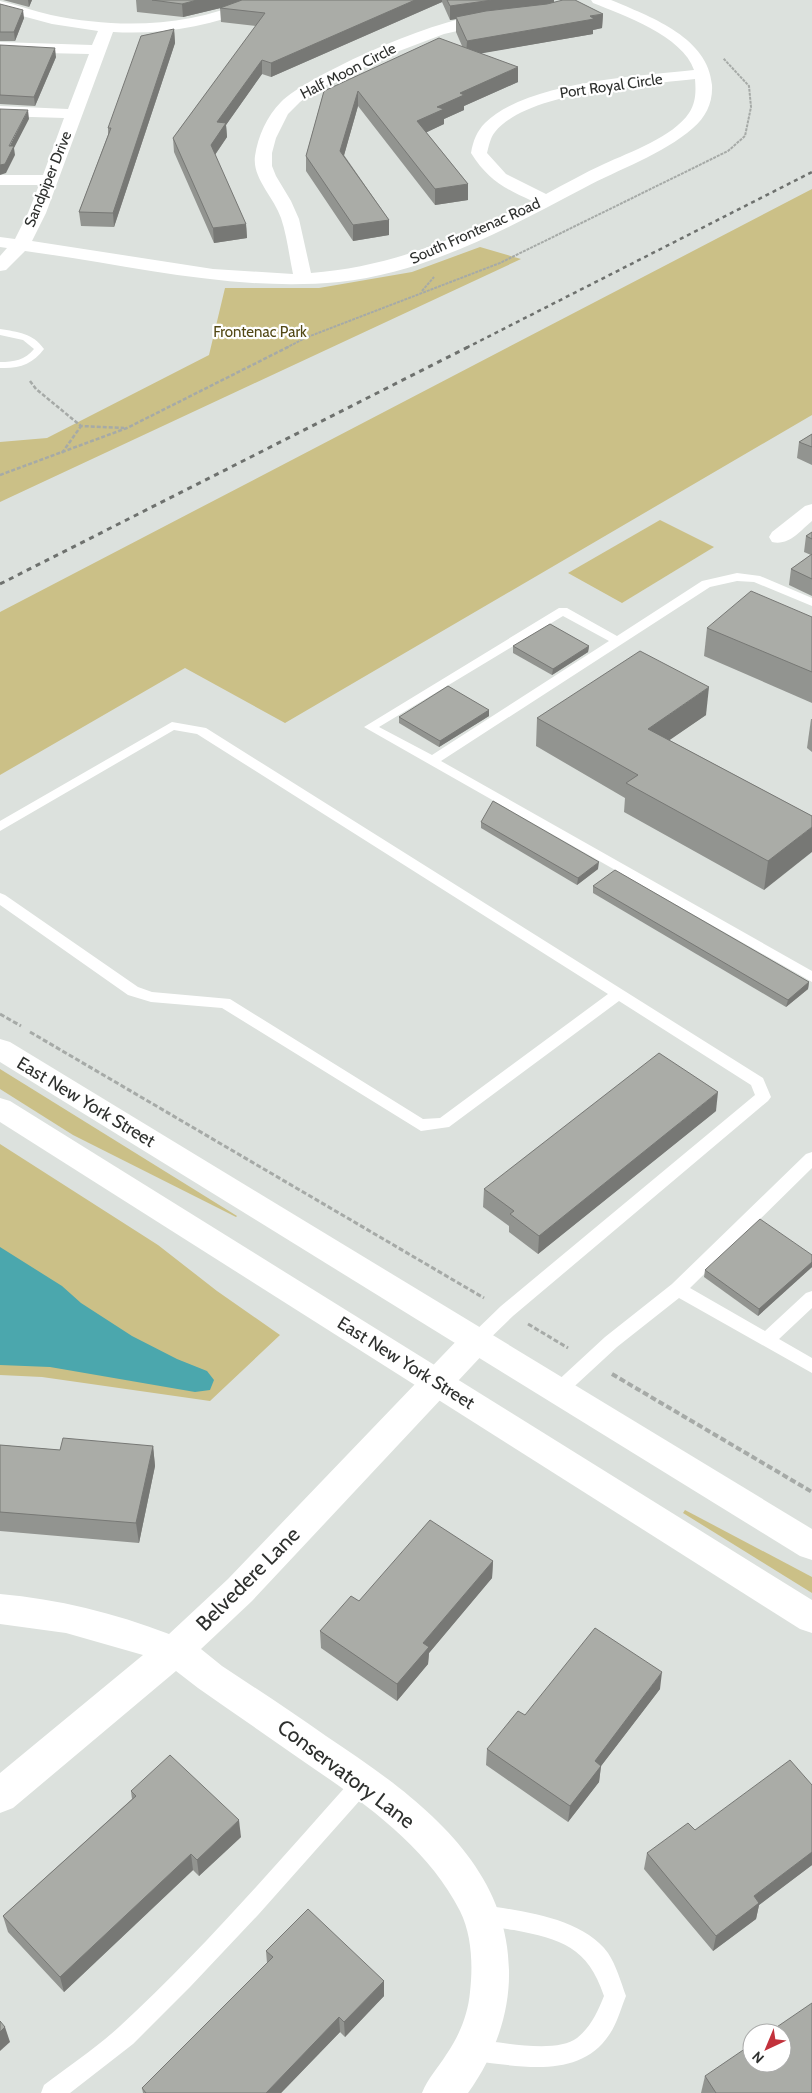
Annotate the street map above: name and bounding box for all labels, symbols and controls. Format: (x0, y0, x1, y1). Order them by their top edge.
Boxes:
street label: Half Moon Circle (297, 39, 399, 103)
street label: Port Royal Circle (558, 70, 664, 102)
street label: Sandpiper Drive (21, 128, 76, 230)
street label: South Frontenac Road (407, 194, 543, 268)
park label: Frontenac Park (213, 323, 307, 341)
street label: East New York Street (13, 1052, 159, 1152)
street label: East New York Street (333, 1312, 479, 1414)
street label: Belvedere Lane (191, 1521, 305, 1636)
street label: Conservatory Lane (273, 1714, 420, 1834)
north arrow (742, 2023, 792, 2073)
text: N (748, 2047, 768, 2067)

